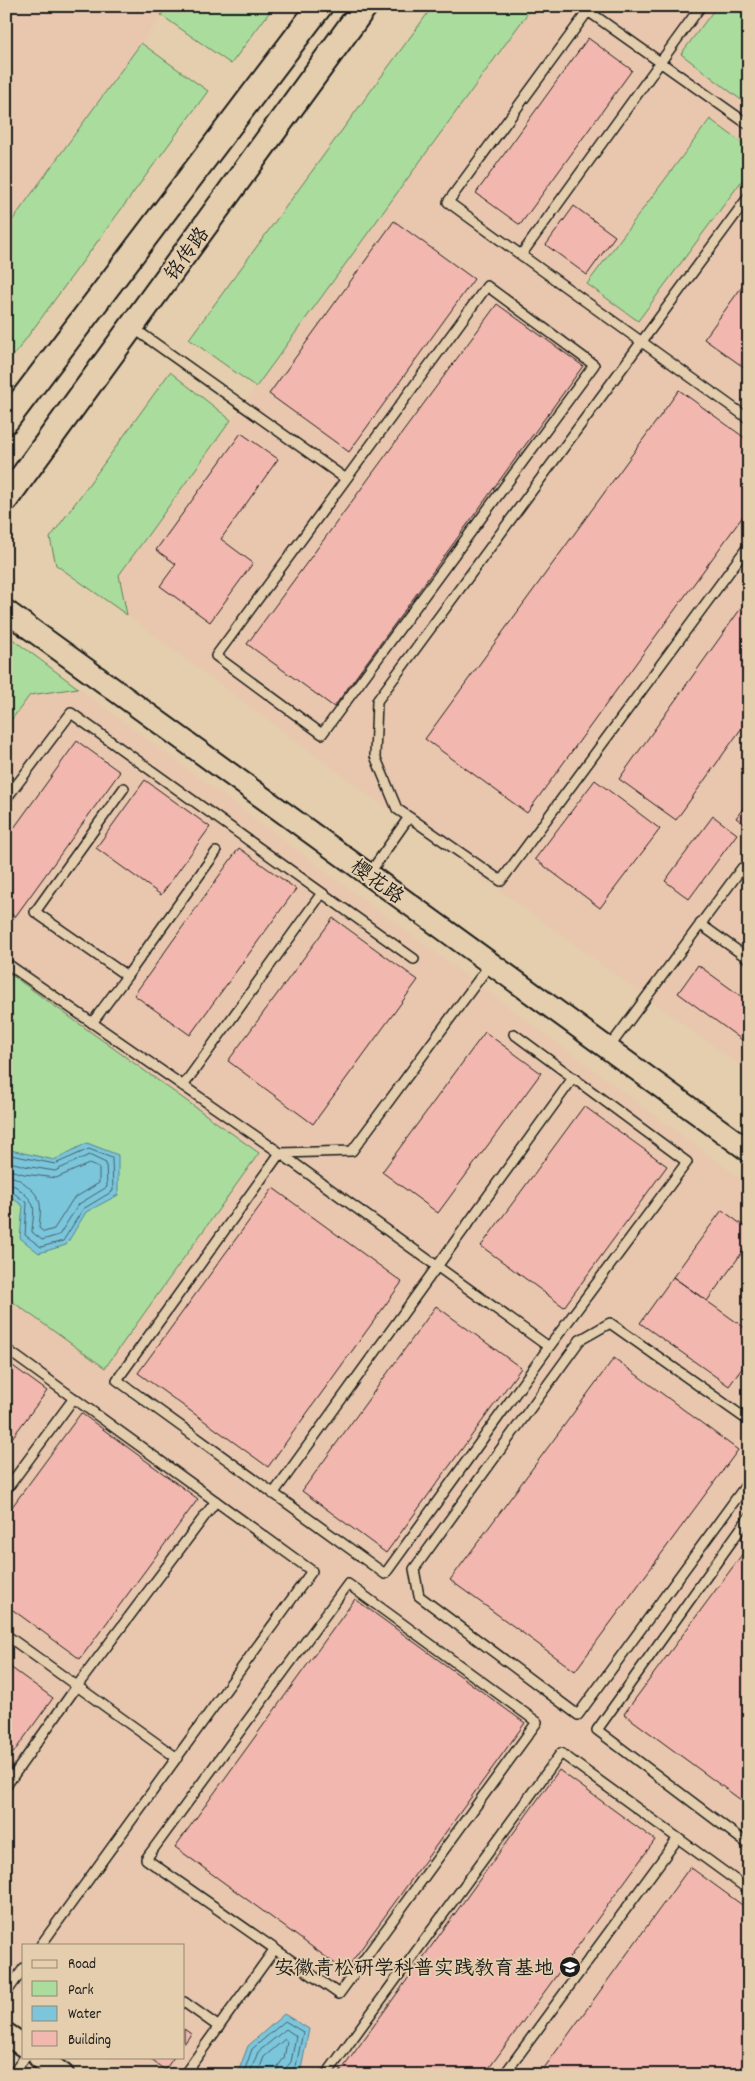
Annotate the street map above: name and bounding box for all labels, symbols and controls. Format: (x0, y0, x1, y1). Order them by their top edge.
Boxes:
street label: 铭传路 (159, 221, 218, 287)
street label: 樱花路 (344, 854, 410, 913)
legend (22, 1944, 185, 2058)
text: Road (68, 1954, 96, 1976)
school or university icon: 安徽青松研学科普实践教育基地 (558, 1955, 582, 1979)
place label: 安徽青松研学科普实践教育基地 (274, 1956, 554, 1984)
text: Park (68, 1980, 94, 2002)
text: Water (68, 2004, 102, 2026)
text: Building (68, 2030, 111, 2052)

